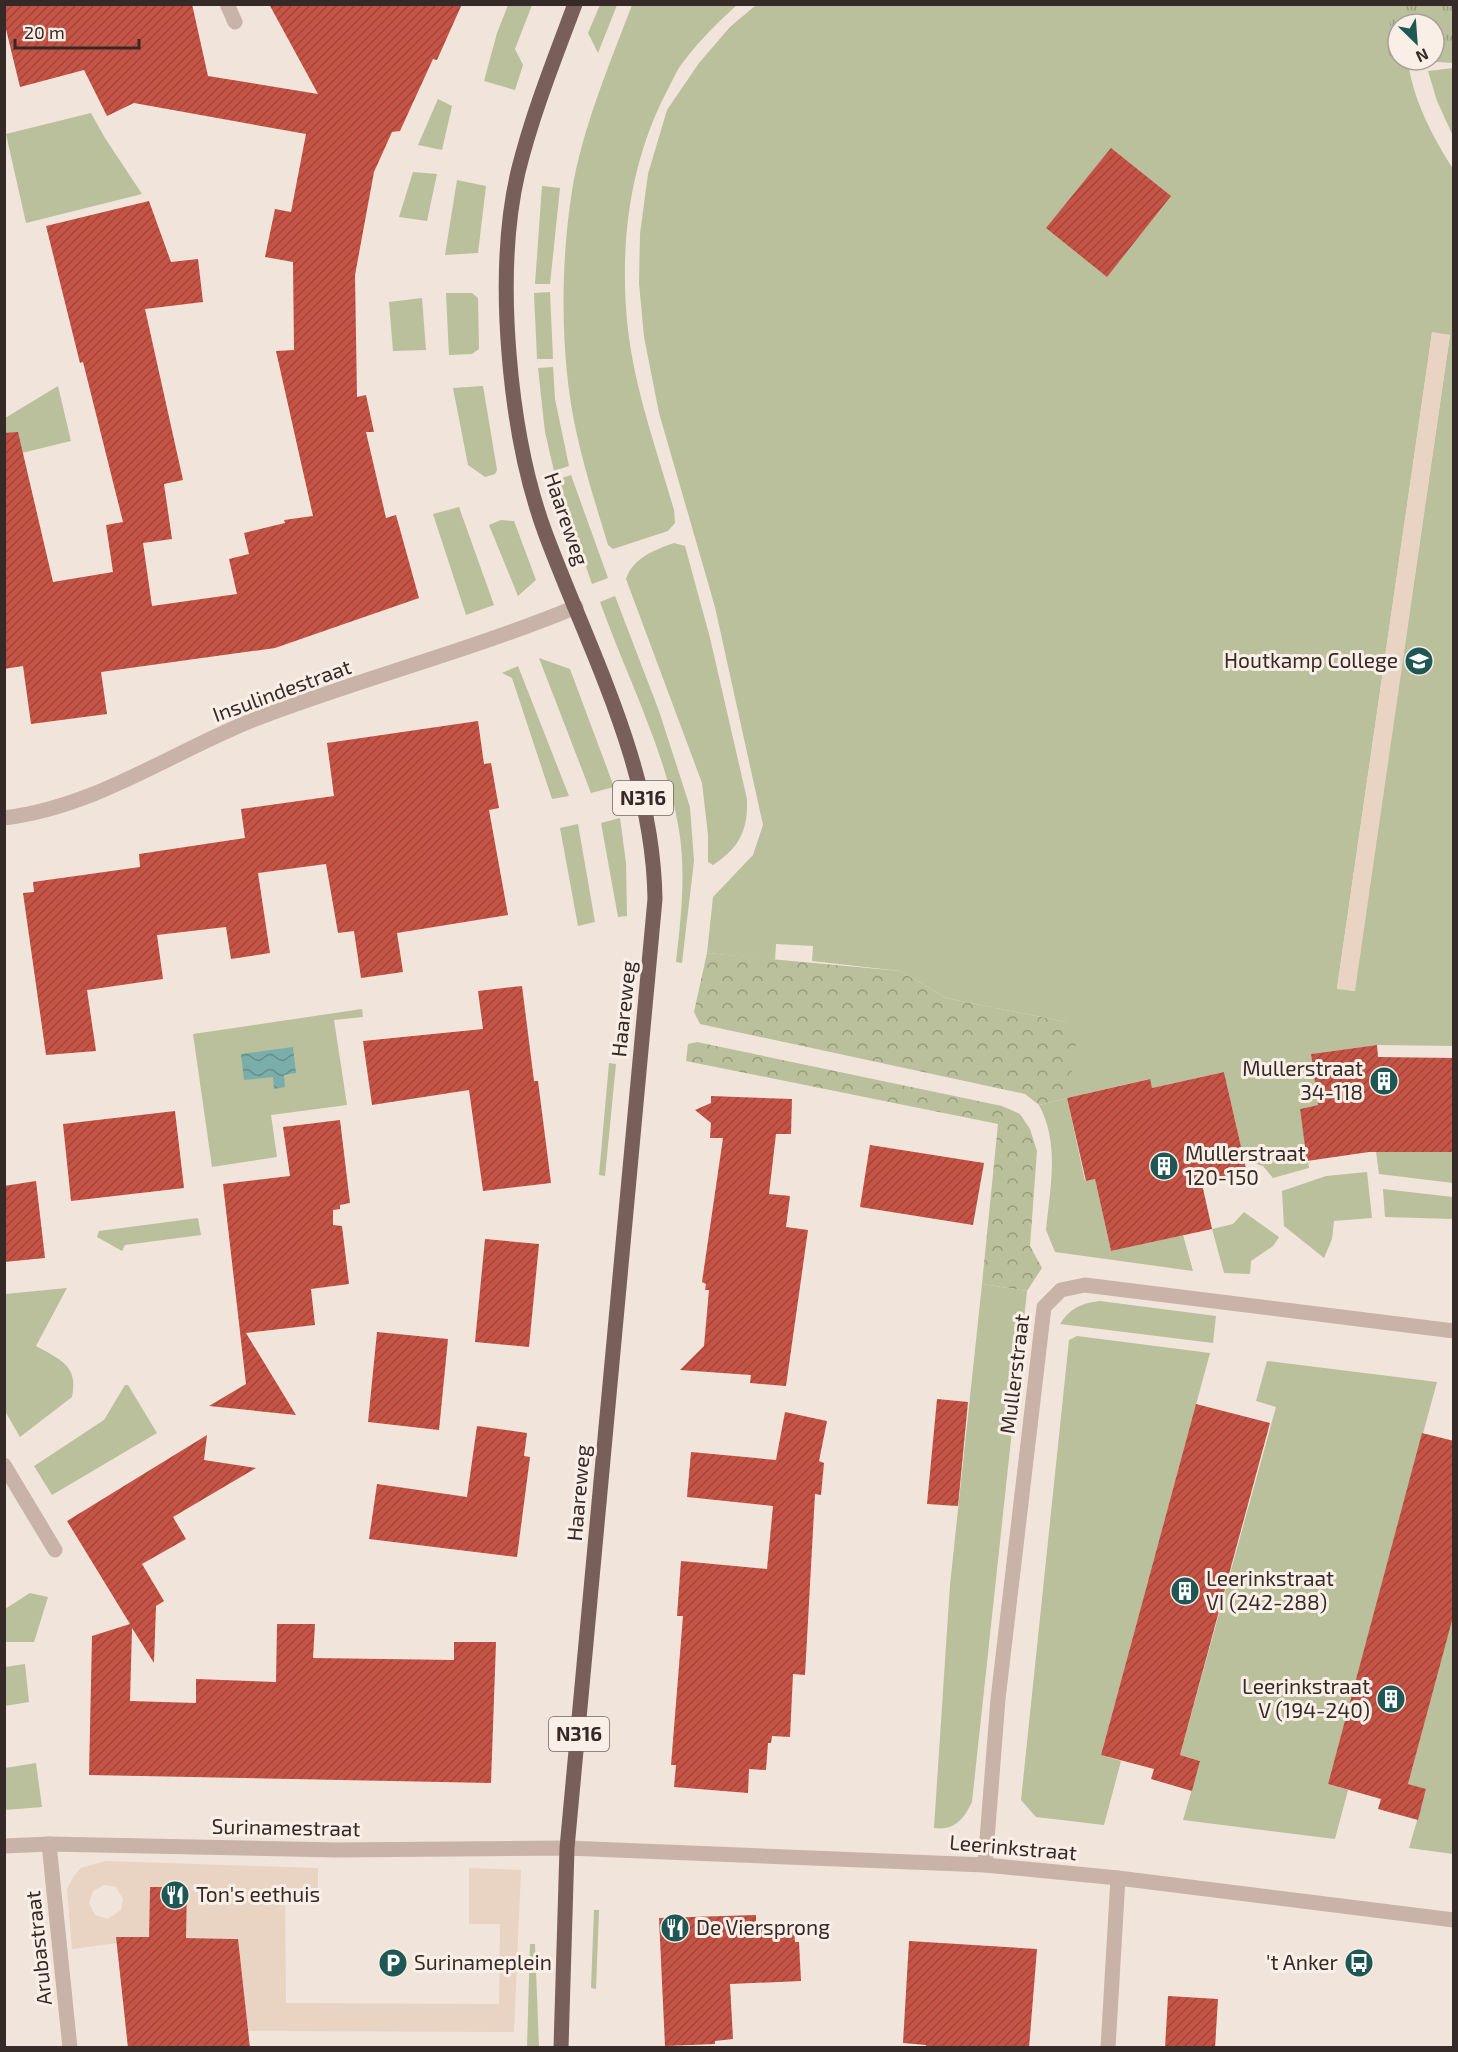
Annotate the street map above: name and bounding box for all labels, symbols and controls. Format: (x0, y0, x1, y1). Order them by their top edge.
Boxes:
scale bar (15, 12, 140, 50)
north arrow (1386, 12, 1446, 72)
text: 20 m (24, 21, 65, 43)
text: N (1413, 45, 1432, 67)
street label: Haareweg (540, 469, 595, 569)
school or university icon: Houtkamp College (1403, 645, 1435, 677)
place label: Houtkamp College (1224, 647, 1398, 672)
street label: Insulindestraat (209, 653, 354, 726)
road number: N316 (613, 781, 673, 815)
street label: Haareweg (605, 959, 640, 1058)
place label: Mullerstraat 34-118 (1242, 1055, 1363, 1104)
building icon: Mullerstraat 34-118 (1368, 1065, 1400, 1097)
place label: Mullerstraat 120-150 (1185, 1140, 1306, 1189)
building icon: Mullerstraat 120-150 (1148, 1150, 1180, 1182)
street label: Mullerstraat (994, 1312, 1033, 1435)
street label: Haareweg (561, 1443, 594, 1542)
place label: Leerinkstraat VI (242-288) (1206, 1565, 1334, 1614)
building icon: Leerinkstraat VI (242-288) (1169, 1575, 1201, 1607)
place label: Leerinkstraat V (194-240) (1242, 1673, 1370, 1722)
building icon: Leerinkstraat V (194-240) (1375, 1683, 1407, 1715)
road number: N316 (549, 1717, 609, 1751)
street label: Surinamestraat (211, 1813, 361, 1840)
street label: Leerinkstraat (948, 1828, 1078, 1865)
restaurant icon: Ton's eethuis (159, 1879, 191, 1911)
place label: Ton's eethuis (196, 1881, 320, 1906)
street label: Arubastraat (19, 1890, 56, 2007)
restaurant icon: De Viersprong (659, 1912, 691, 1944)
place label: De Viersprong (696, 1914, 830, 1939)
parking icon: Surinameplein (377, 1947, 409, 1979)
bus stop icon: 't Anker (1343, 1947, 1375, 1979)
place label: Surinameplein (414, 1949, 552, 1974)
place label: 't Anker (1266, 1949, 1339, 1974)

